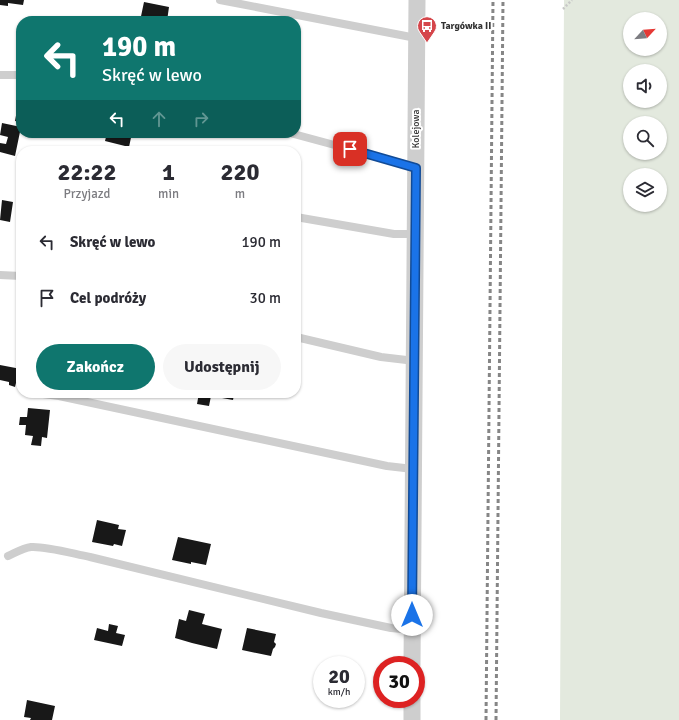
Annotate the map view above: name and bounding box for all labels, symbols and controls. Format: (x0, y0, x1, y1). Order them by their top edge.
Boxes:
north arrow (623, 12, 667, 56)
map controls (623, 12, 667, 212)
bus stop icon: Targówka II (416, 15, 438, 43)
place label: Targówka II (441, 20, 491, 32)
text: 190 m (102, 30, 176, 64)
icon: left (36, 32, 88, 84)
text: Skręć w lewo (102, 64, 202, 86)
button: sound (623, 64, 667, 108)
icon: left (106, 108, 128, 130)
icon: ahead (148, 108, 170, 130)
icon: right (190, 108, 212, 130)
street label: Kolejowa (410, 110, 422, 148)
button: search (623, 116, 667, 160)
pin (333, 132, 367, 166)
icon: arrive (339, 138, 361, 160)
text: 22:22 (58, 157, 116, 187)
text: 1 (162, 157, 175, 187)
text: 220 (221, 157, 259, 187)
button: layers (623, 168, 667, 212)
text: Przyjazd (64, 186, 110, 202)
text: min (158, 186, 179, 202)
text: m (235, 186, 245, 202)
icon: left (36, 231, 58, 253)
text: Skręć w lewo (70, 233, 155, 251)
text: 190 m (241, 233, 281, 251)
icon: arrive (36, 287, 58, 309)
text: Cel podróży (70, 289, 146, 307)
text: 30 m (250, 289, 281, 307)
button: Zakończ (36, 344, 155, 390)
button: Udostępnij (163, 344, 281, 390)
position arrow (391, 594, 433, 636)
speed limit sign: 30 (373, 656, 425, 708)
text: 20 (328, 664, 350, 689)
text: km/h (328, 686, 350, 698)

